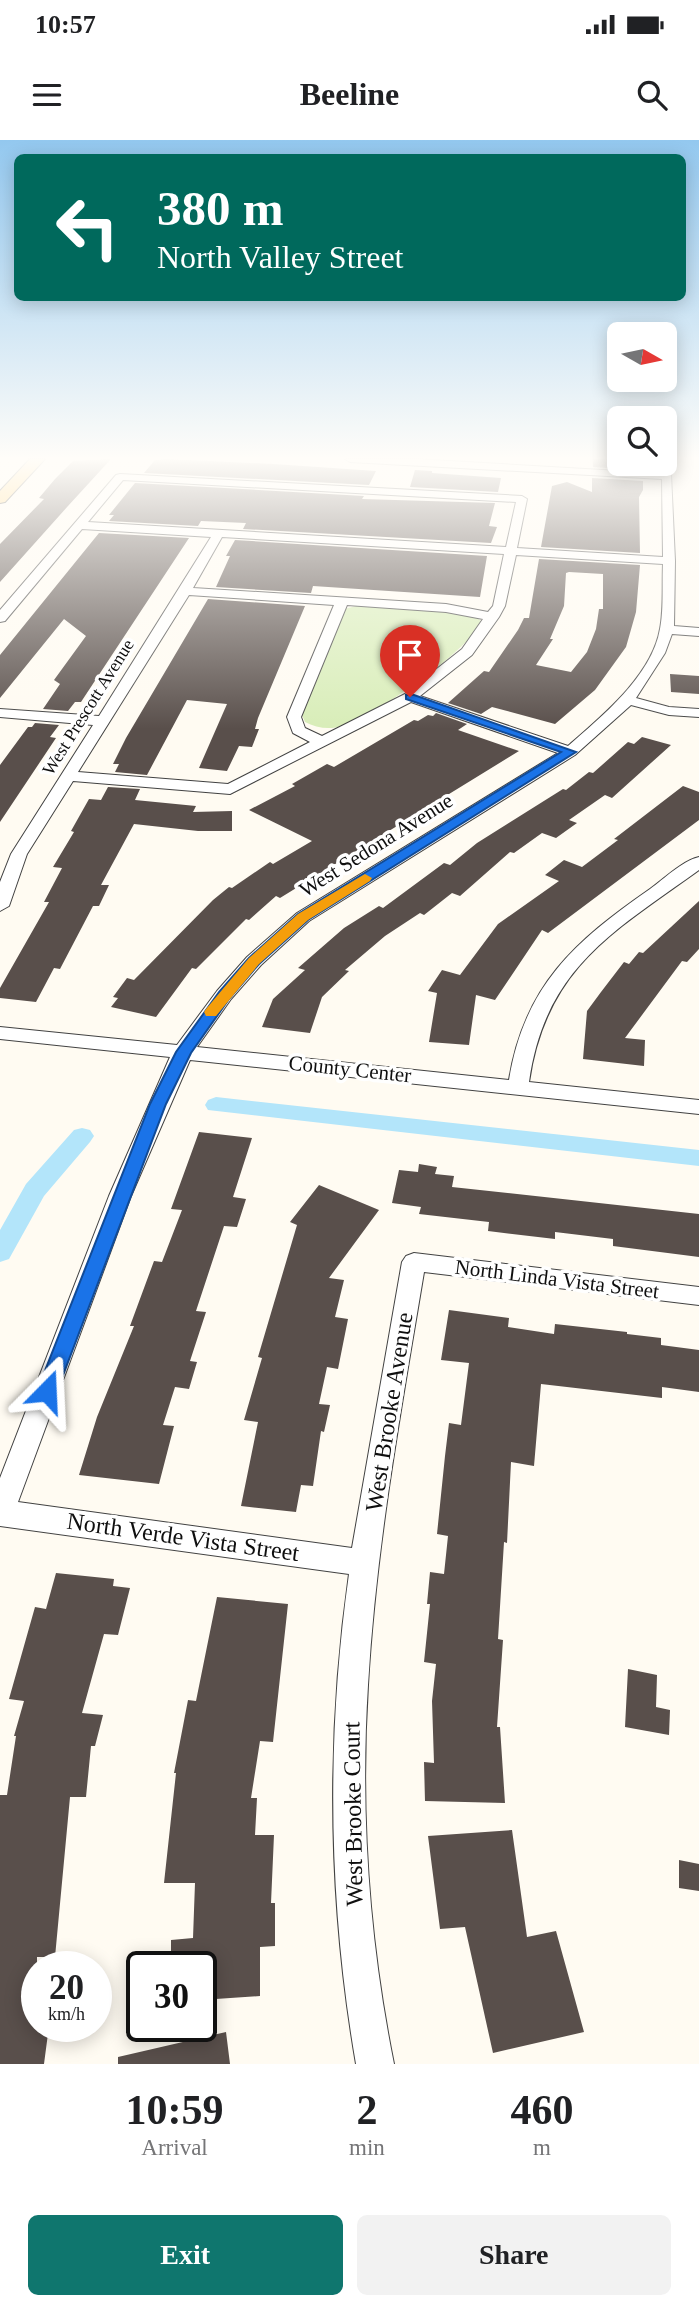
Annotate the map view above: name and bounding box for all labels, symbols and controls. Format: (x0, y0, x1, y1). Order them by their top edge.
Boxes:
text: 10:57 (35, 10, 96, 39)
icon: menu (28, 76, 66, 114)
text: Beeline (300, 76, 399, 112)
icon: search (633, 76, 671, 114)
text: 380 m (157, 181, 284, 236)
icon: left (42, 182, 133, 273)
text: North Valley Street (157, 239, 403, 275)
north arrow (607, 322, 677, 392)
map controls (607, 322, 677, 476)
button: search (607, 406, 677, 476)
pin (380, 625, 440, 697)
street label: West Prescott Avenue (38, 635, 138, 779)
icon: arrive (391, 636, 429, 674)
street label: West Sedona Avenue (295, 788, 457, 902)
street label: County Center (288, 1051, 412, 1087)
street label: North Linda Vista Street (454, 1255, 661, 1303)
street label: West Brooke Avenue (360, 1310, 418, 1514)
position arrow (10, 1354, 84, 1428)
street label: North Verde Vista Street (65, 1508, 301, 1566)
street label: West Brooke Court (338, 1721, 368, 1907)
speed limit sign: 30 (126, 1951, 217, 2042)
text: 20 (49, 1968, 84, 2007)
text: km/h (48, 2004, 85, 2024)
text: 10:59 (126, 2087, 224, 2133)
text: 2 (356, 2087, 377, 2133)
text: 460 (510, 2087, 573, 2133)
text: Arrival (141, 2135, 208, 2160)
text: min (349, 2135, 385, 2160)
text: m (533, 2135, 551, 2160)
button: Exit (28, 2215, 343, 2295)
button: Share (357, 2215, 671, 2295)

